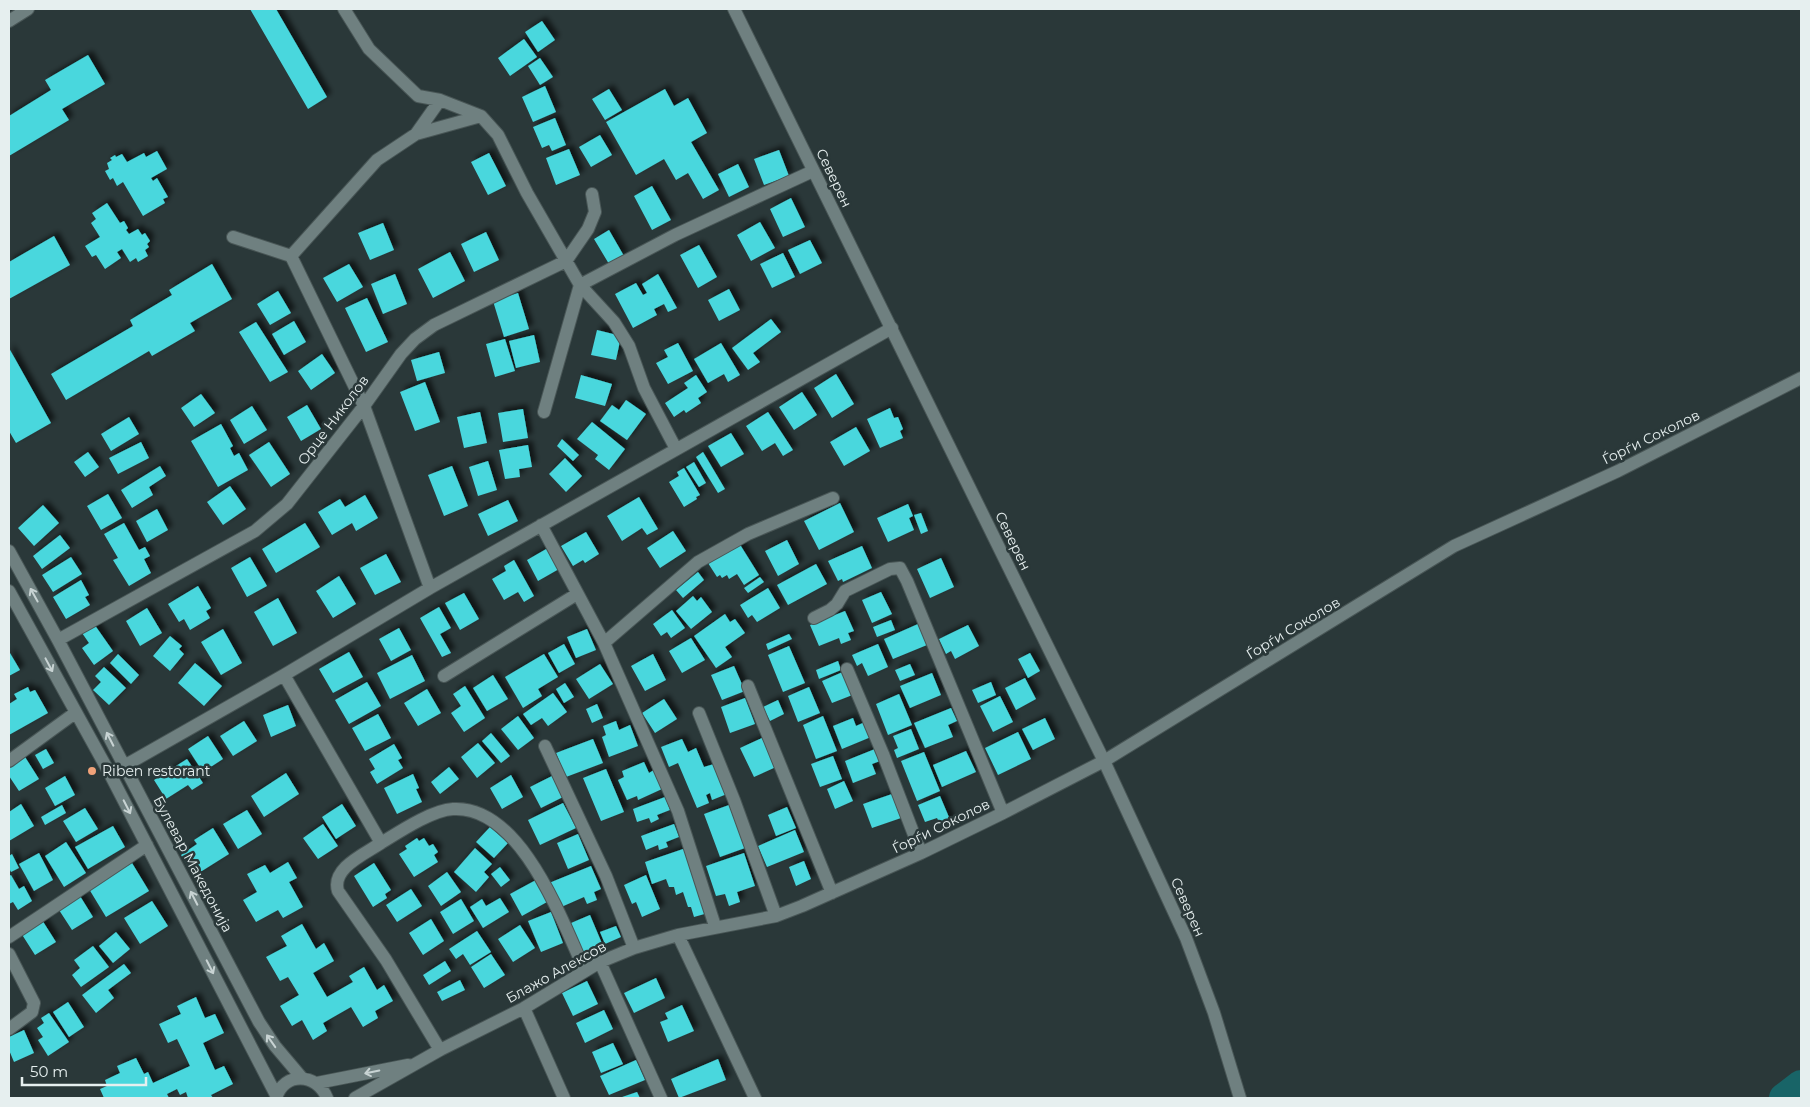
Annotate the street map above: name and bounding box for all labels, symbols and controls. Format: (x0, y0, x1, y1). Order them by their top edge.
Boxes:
street label: Северен (812, 146, 856, 210)
street label: Орце Николов (293, 372, 373, 468)
street label: Ѓорѓи Соколов (1599, 406, 1703, 468)
street label: Северен (991, 509, 1035, 573)
one-way arrow (28, 589, 38, 603)
street label: Ѓорѓи Соколов (1243, 593, 1343, 663)
one-way arrow (44, 657, 54, 672)
one-way arrow (105, 732, 114, 747)
place label: Riben restorant (102, 762, 211, 780)
marker: Riben restorant (86, 765, 98, 777)
street label: Булевар Македонија (149, 793, 237, 935)
street label: Ѓорѓи Соколов (889, 795, 993, 857)
one-way arrow (122, 800, 132, 815)
street label: Северен (1167, 874, 1209, 940)
one-way arrow (189, 891, 198, 906)
street label: Блажо Алексов (503, 937, 609, 1007)
one-way arrow (206, 959, 215, 974)
one-way arrow (266, 1034, 276, 1048)
scale bar (22, 1054, 146, 1086)
text: 50 m (30, 1062, 68, 1081)
one-way arrow (365, 1068, 381, 1077)

